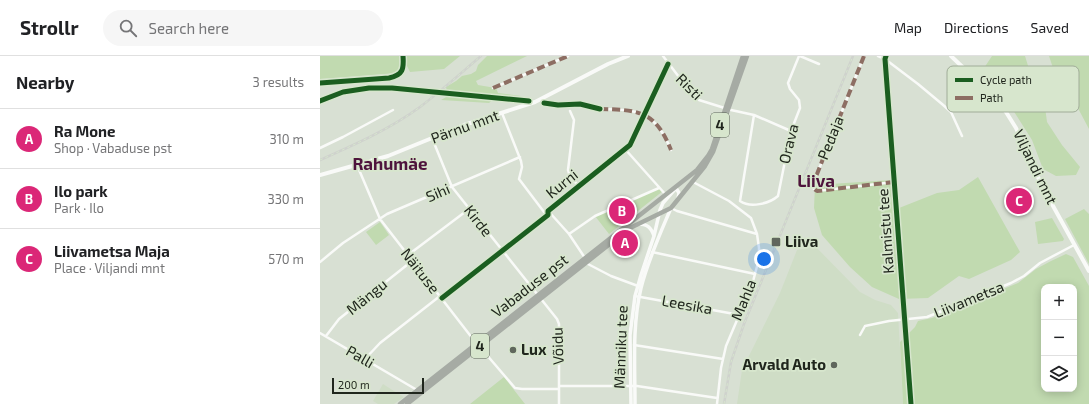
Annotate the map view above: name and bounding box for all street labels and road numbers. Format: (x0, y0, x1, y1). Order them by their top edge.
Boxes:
street label: Risti (673, 69, 707, 103)
street label: Pärnu mnt (428, 105, 501, 147)
road number: 4 (711, 113, 729, 137)
street label: Pedaja (813, 113, 848, 163)
street label: Orava (774, 122, 802, 166)
street label: Viljandi mnt (1009, 126, 1062, 208)
street label: Kurni (542, 165, 581, 201)
street label: Sihi (423, 179, 452, 205)
street label: Kalmistu tee (873, 188, 897, 274)
street label: Kirde (461, 201, 497, 240)
street label: Näituse (398, 244, 444, 297)
street label: Vabaduse pst (488, 250, 571, 321)
street label: Mängu (342, 274, 390, 318)
street label: Mahla (727, 276, 759, 323)
street label: Liivametsa (931, 277, 1006, 321)
street label: Leesika (660, 291, 714, 317)
street label: Männiku tee (610, 305, 630, 389)
street label: Võidu (547, 327, 567, 365)
road number: 4 (471, 334, 489, 358)
street label: Palli (343, 341, 378, 371)

